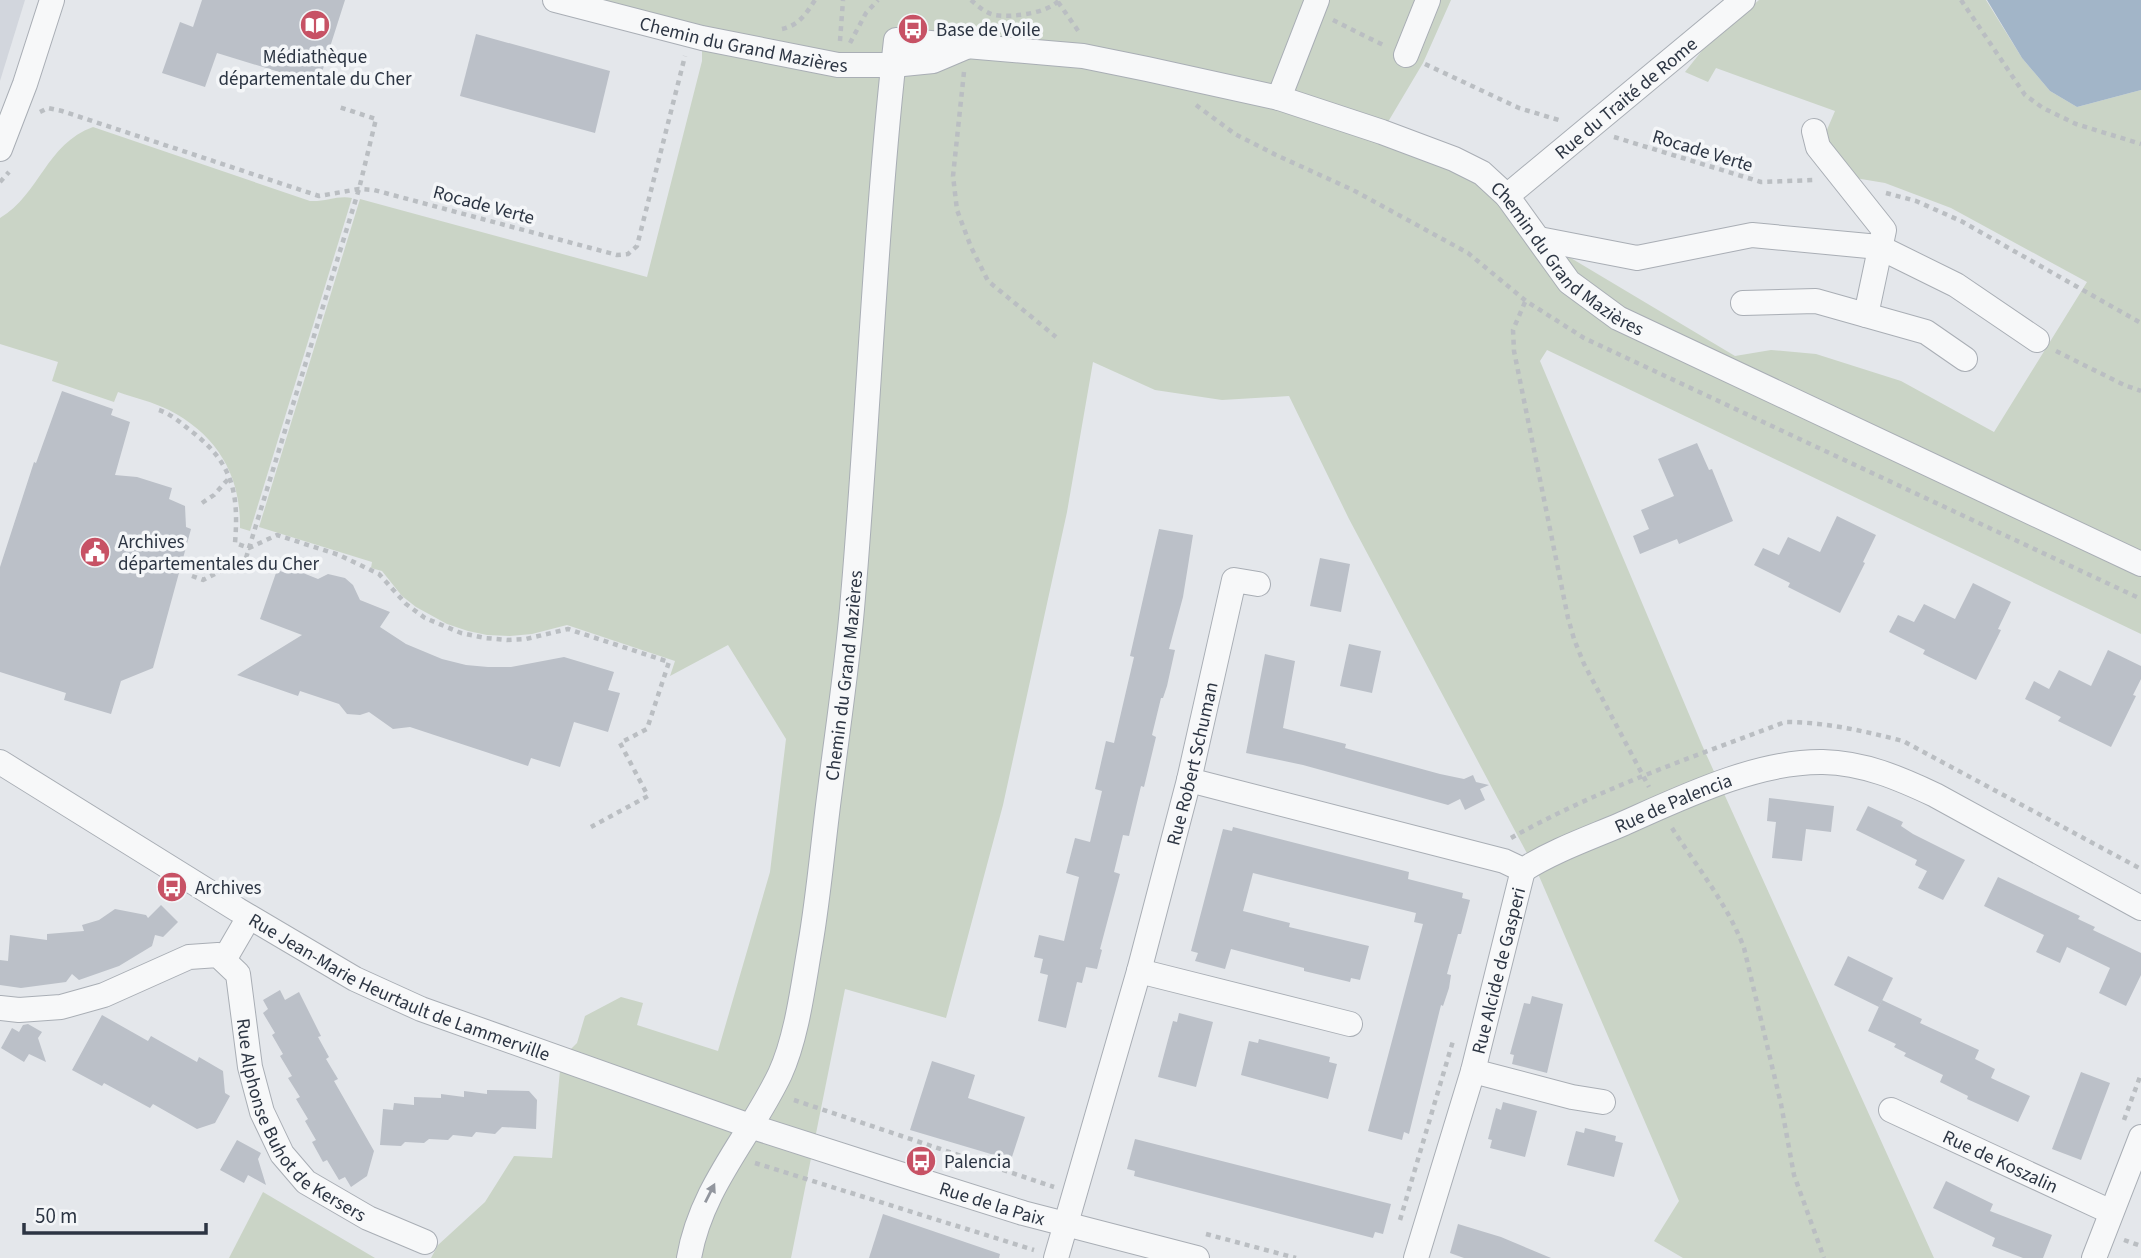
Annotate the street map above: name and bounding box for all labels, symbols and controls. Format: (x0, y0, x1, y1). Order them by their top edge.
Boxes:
library icon: Médiathèque départementale du Cher (298, 8, 332, 42)
street label: Chemin du Grand Mazières (637, 10, 847, 80)
bus stop icon: Base de Voile (896, 12, 930, 46)
place label: Base de Voile (936, 17, 1040, 44)
street label: Rue du Traité de Rome (1549, 31, 1704, 166)
place label: Médiathèque départementale du Cher (218, 44, 412, 93)
street label: Rocade Verte (1649, 123, 1756, 180)
street label: Chemin du Grand Mazières (1484, 175, 1648, 343)
street label: Rocade Verte (430, 179, 537, 232)
place label: Archives départementales du Cher (118, 529, 319, 578)
public building icon: Archives départementales du Cher (78, 535, 112, 569)
street label: Chemin du Grand Mazières (819, 569, 870, 782)
street label: Rue Robert Schuman (1160, 679, 1226, 849)
street label: Rue de Palencia (1611, 768, 1736, 841)
bus stop icon: Archives (155, 870, 189, 904)
place label: Archives (195, 875, 262, 902)
street label: Rue Alcide de Gasperi (1466, 885, 1533, 1057)
street label: Rue Jean-Marie Heurtault de Lammerville (243, 907, 553, 1069)
street label: Rue Alphonse Buhot de Kersers (229, 1017, 371, 1229)
street label: Rue de Koszalin (1938, 1124, 2062, 1201)
bus stop icon: Palencia (904, 1144, 938, 1178)
place label: Palencia (944, 1149, 1011, 1176)
street label: Rue de la Paix (936, 1175, 1048, 1233)
one-way arrow (703, 1183, 715, 1203)
scale bar (24, 1192, 206, 1236)
text: 50 m (35, 1201, 77, 1231)

